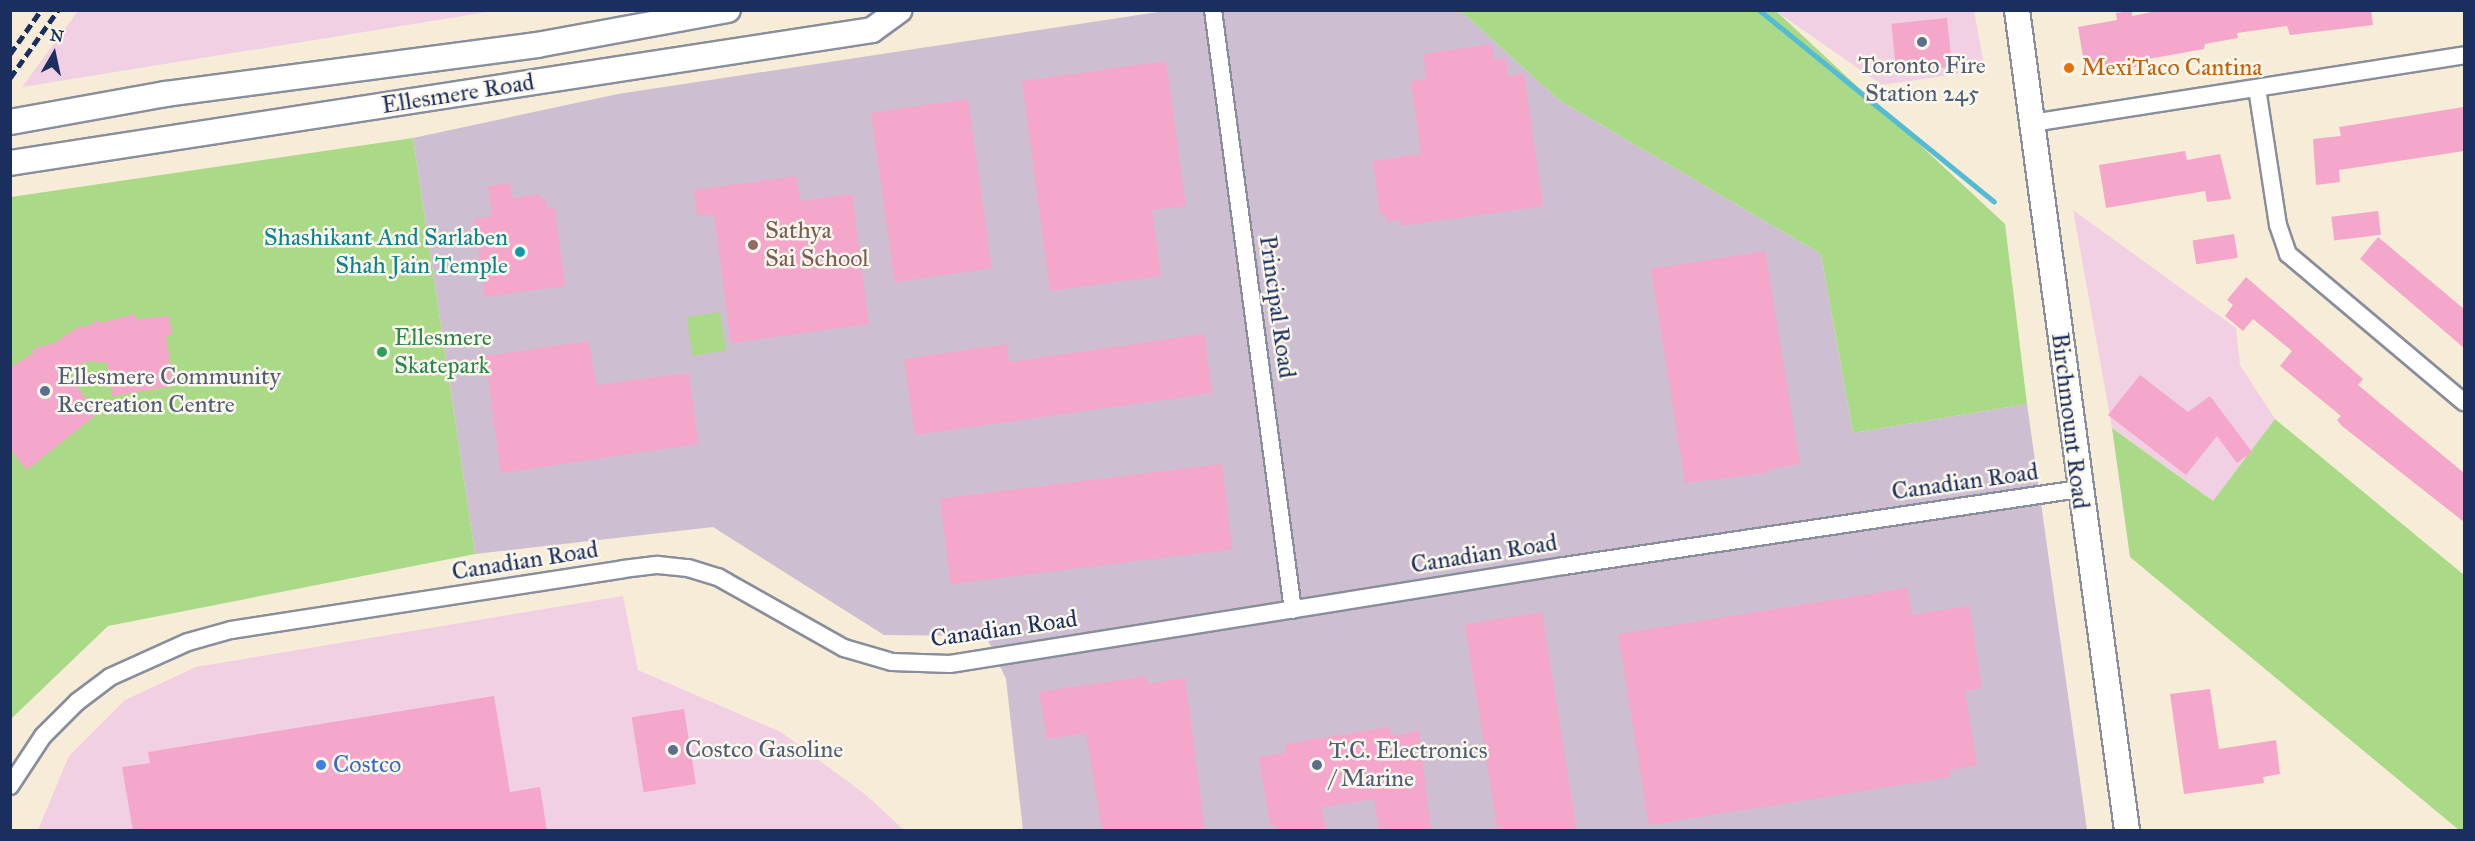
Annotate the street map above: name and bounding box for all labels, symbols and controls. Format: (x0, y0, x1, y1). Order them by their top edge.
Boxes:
north arrow (24, 24, 84, 84)
text: N (49, 25, 65, 46)
marker: Toronto Fire Station 245 (1915, 35, 1929, 49)
place label: Toronto Fire Station 245 (1858, 52, 1986, 108)
place label: MexiTaco Cantina (2081, 54, 2262, 82)
marker: MexiTaco Cantina (2062, 61, 2076, 75)
street label: Ellesmere Road (380, 68, 536, 120)
place label: Sathya Sai School (765, 217, 869, 273)
place label: Shashikant And Sarlaben Shah Jain Temple (264, 224, 508, 280)
street label: Principal Road (1253, 234, 1301, 380)
marker: Sathya Sai School (746, 238, 760, 252)
marker: Shashikant And Sarlaben Shah Jain Temple (513, 245, 527, 259)
place label: Ellesmere Skatepark (394, 324, 492, 380)
street label: Birchmount Road (2045, 331, 2095, 511)
marker: Ellesmere Skatepark (375, 345, 389, 359)
place label: Ellesmere Community Recreation Centre (57, 363, 281, 419)
marker: Ellesmere Community Recreation Centre (38, 384, 52, 398)
street label: Canadian Road (1890, 457, 2040, 507)
street label: Canadian Road (1409, 528, 1559, 580)
street label: Canadian Road (450, 535, 600, 587)
street label: Canadian Road (929, 604, 1079, 654)
place label: Costco Gasoline (685, 736, 843, 764)
place label: T.C. Electronics / Marine (1329, 737, 1487, 793)
marker: Costco Gasoline (666, 743, 680, 757)
place label: Costco (333, 751, 401, 779)
marker: Costco (314, 758, 328, 772)
marker: T.C. Electronics / Marine (1310, 758, 1324, 772)

